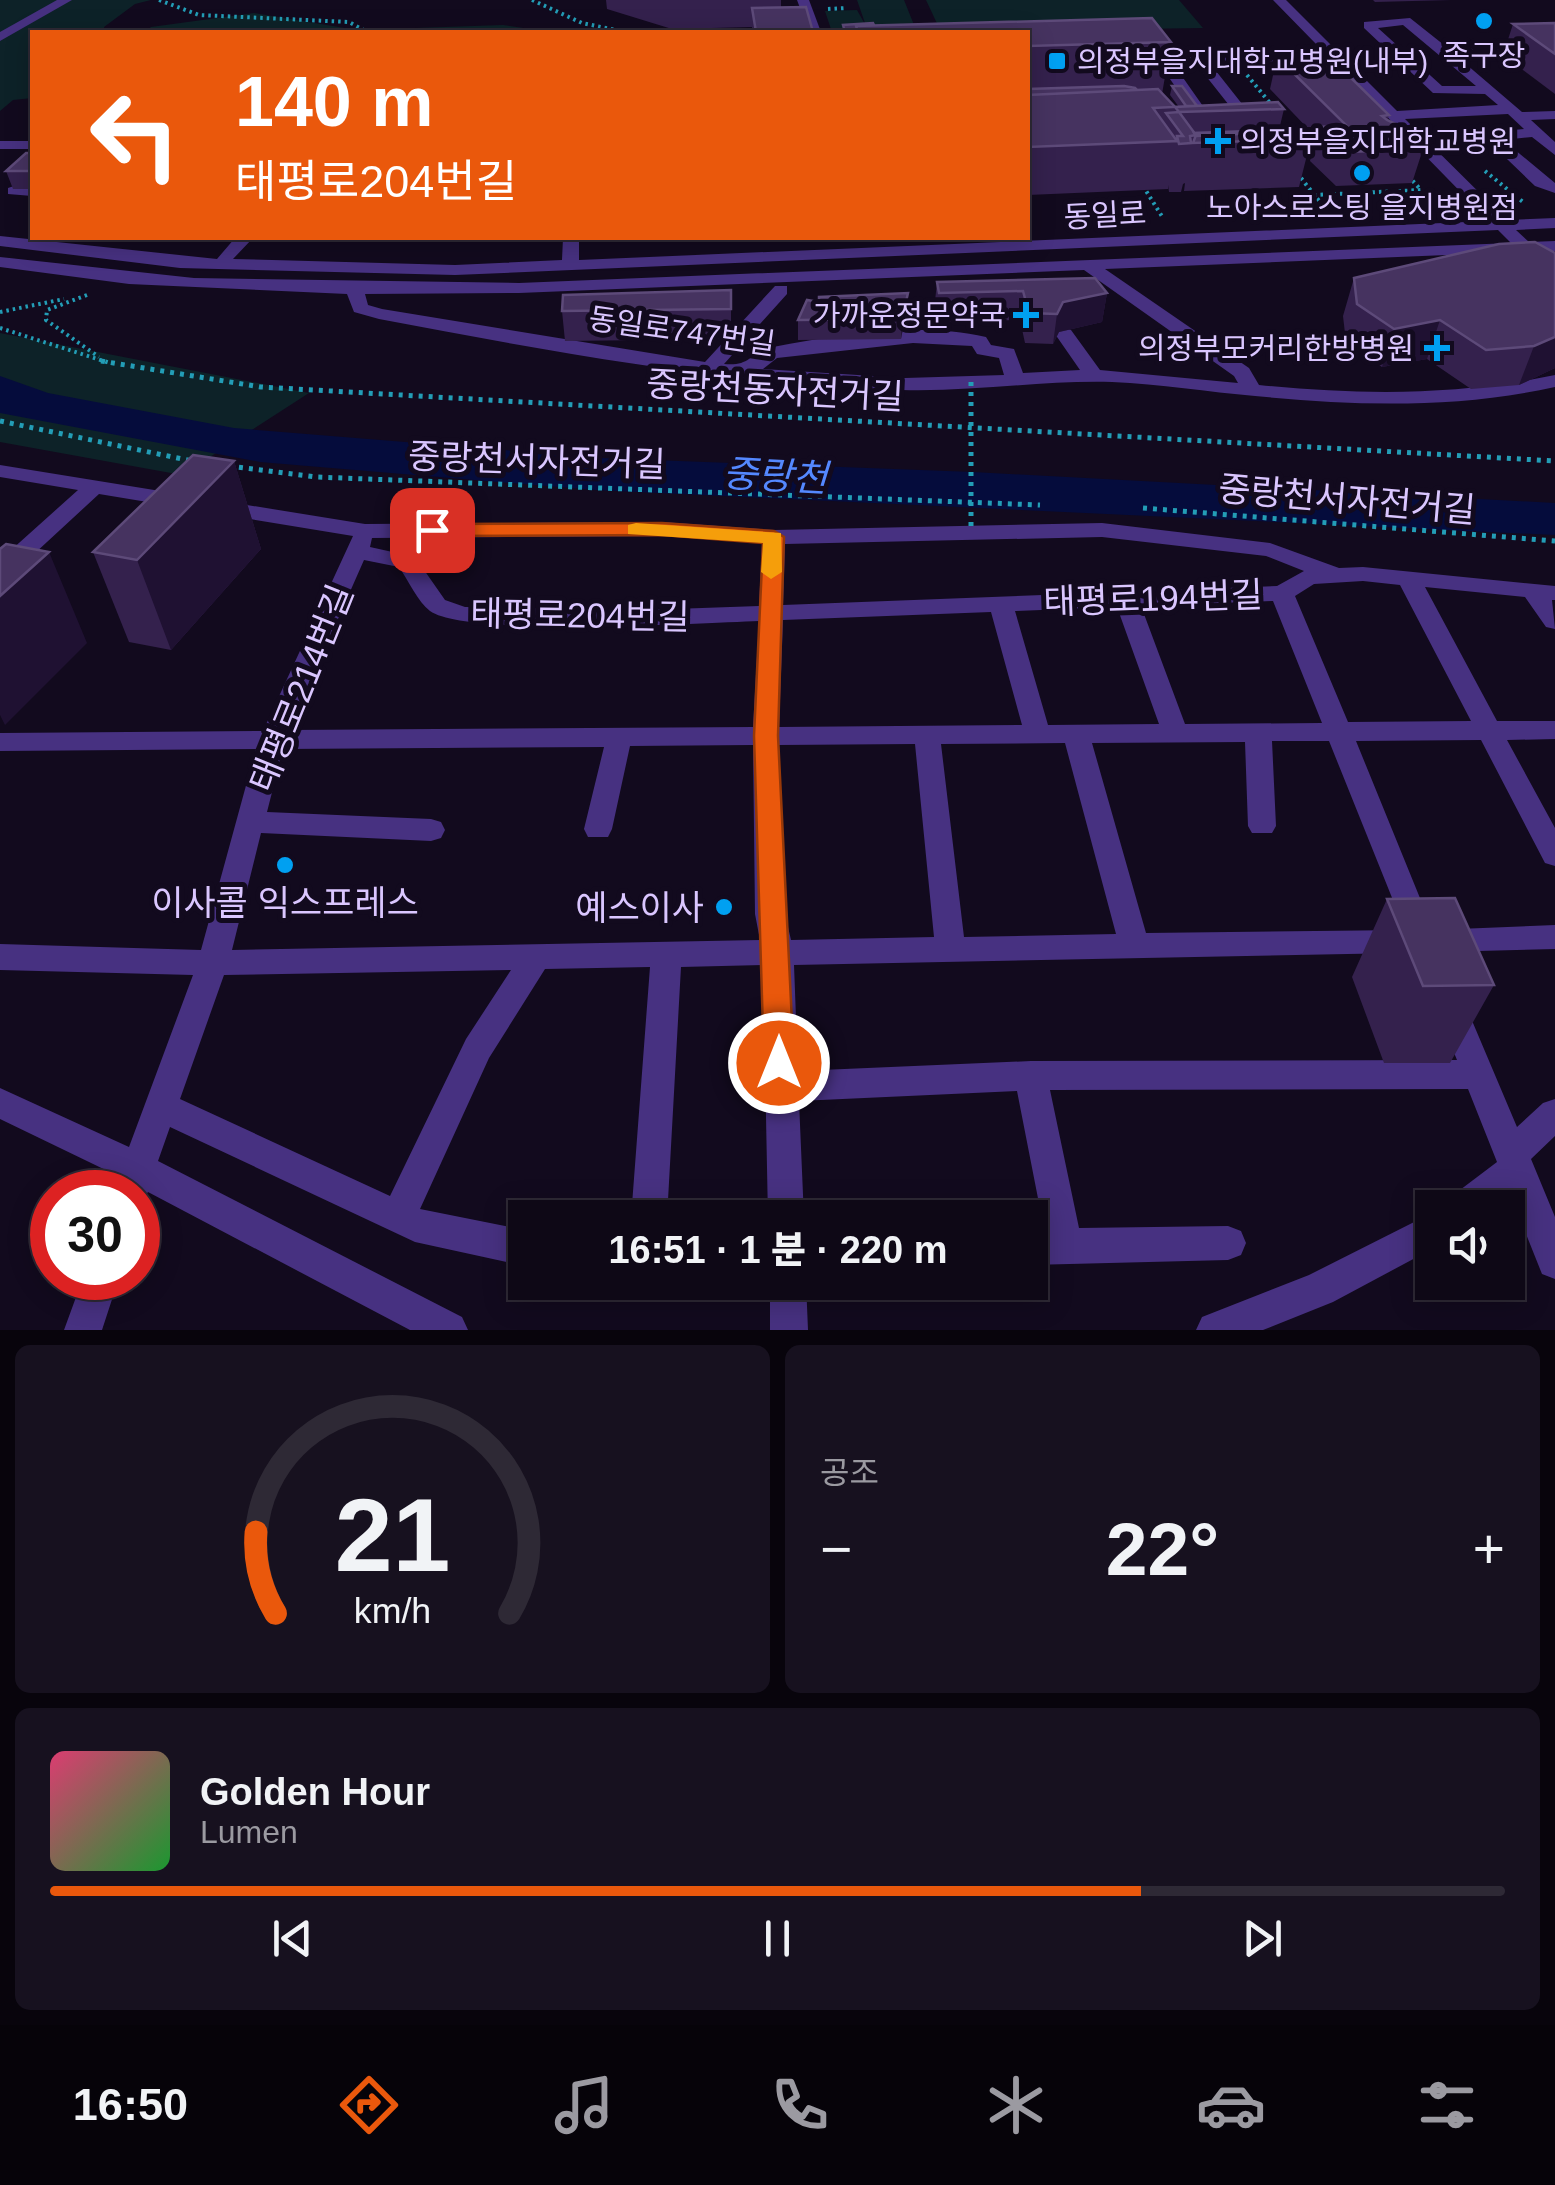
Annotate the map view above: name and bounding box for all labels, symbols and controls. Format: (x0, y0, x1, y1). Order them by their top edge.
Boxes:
marker: 족구장 (1473, 10, 1495, 32)
place label: 족구장 (1443, 39, 1525, 72)
place label: 의정부을지대학교병원(내부) (1077, 45, 1428, 78)
marker: 의정부을지대학교병원(내부) (1046, 50, 1068, 72)
text: 140 m (235, 63, 433, 141)
icon: left (70, 70, 200, 200)
place label: 의정부을지대학교병원 (1240, 125, 1516, 158)
marker: 의정부을지대학교병원 (1205, 128, 1231, 154)
text: 태평로204번길 (235, 156, 517, 207)
marker: 노아스로스팅 을지병원점 (1351, 162, 1373, 184)
place label: 노아스로스팅 을지병원점 (1206, 191, 1518, 224)
street label: 동일로 (1063, 196, 1147, 234)
place label: 가까운정문약국 (813, 299, 1006, 332)
street label: 동일로747번길 (587, 302, 777, 360)
marker: 가까운정문약국 (1015, 304, 1037, 326)
place label: 의정부모커리한방병원 (1138, 332, 1414, 365)
marker: 의정부모커리한방병원 (1424, 335, 1450, 361)
street label: 중랑천동자전거길 (645, 364, 905, 416)
street label: 중랑천서자전거길 (408, 436, 666, 484)
water label: 중랑천 (722, 452, 832, 500)
street label: 중랑천서자전거길 (1217, 468, 1477, 530)
pin (390, 488, 475, 573)
icon: arrive (405, 503, 460, 558)
street label: 태평로194번길 (1043, 575, 1263, 621)
street label: 태평로214번길 (242, 579, 360, 797)
street label: 태평로204번길 (470, 594, 690, 636)
marker: 이사콜 익스프레스 (274, 854, 296, 876)
place label: 이사콜 익스프레스 (151, 883, 419, 922)
place label: 예스이사 (575, 888, 704, 927)
marker: 예스이사 (713, 896, 735, 918)
position arrow (727, 1011, 831, 1115)
speed limit sign: 30 (30, 1170, 160, 1300)
map controls (1415, 1190, 1525, 1300)
button: sound (1415, 1190, 1525, 1300)
text: 16:51 · 1 분 · 220 m (608, 1229, 948, 1271)
text: 공조 (820, 1455, 879, 1491)
text: 21 (335, 1477, 450, 1593)
text: 22° (1106, 1507, 1219, 1591)
text: − (820, 1518, 852, 1580)
text: + (1473, 1518, 1505, 1580)
text: km/h (354, 1591, 431, 1631)
text: Golden Hour (200, 1771, 430, 1813)
text: Lumen (200, 1814, 298, 1850)
icon: previous (265, 1911, 320, 1966)
icon: pause (750, 1911, 805, 1966)
icon: next (1235, 1911, 1290, 1966)
icon: directions (334, 2070, 404, 2140)
icon: music (549, 2070, 619, 2140)
icon: phone (765, 2070, 835, 2140)
icon: climate (981, 2070, 1051, 2140)
icon: car (1196, 2070, 1266, 2140)
icon: filters (1412, 2070, 1482, 2140)
text: 16:50 (73, 2079, 188, 2130)

